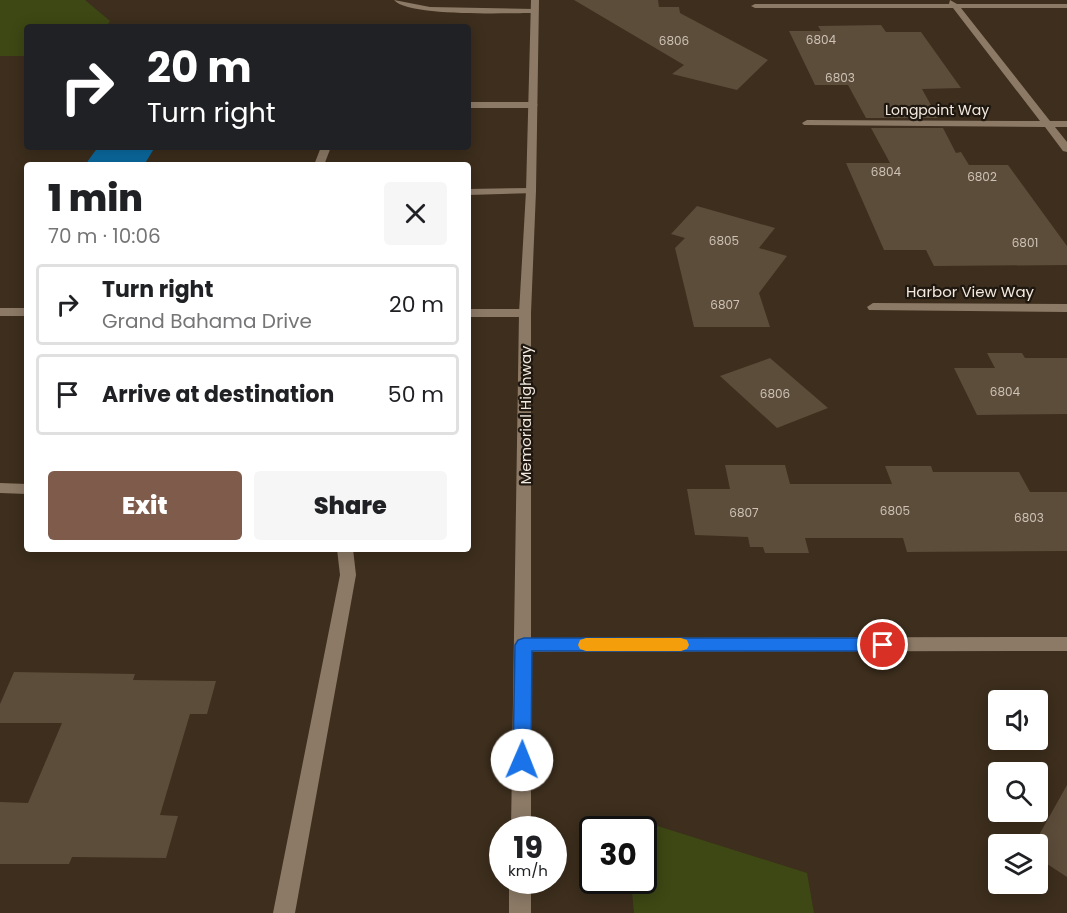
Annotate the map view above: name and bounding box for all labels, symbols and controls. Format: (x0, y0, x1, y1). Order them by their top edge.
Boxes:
house number: 6804 (806, 31, 837, 48)
house number: 6806 (659, 32, 689, 49)
text: 20 m (147, 38, 252, 97)
icon: right (48, 48, 126, 126)
house number: 6803 (825, 69, 855, 86)
text: Turn right (147, 94, 276, 131)
street label: Longpoint Way (885, 100, 989, 120)
house number: 6804 (871, 163, 902, 180)
house number: 6802 (967, 168, 997, 185)
text: 1 min (48, 173, 143, 224)
button: close (384, 182, 447, 245)
text: 70 m · 10:06 (48, 222, 161, 250)
house number: 6805 (709, 232, 739, 249)
house number: 6801 (1012, 234, 1038, 251)
text: Turn right (102, 274, 213, 305)
street label: Harbor View Way (906, 281, 1035, 302)
icon: right (51, 288, 84, 321)
text: 20 m (389, 289, 444, 320)
house number: 6807 (710, 296, 740, 313)
text: Grand Bahama Drive (102, 307, 312, 335)
street label: Memorial Highway (515, 345, 536, 485)
icon: arrive (51, 378, 84, 411)
text: Arrive at destination (102, 379, 334, 410)
text: 50 m (388, 379, 444, 410)
house number: 6804 (990, 383, 1021, 400)
house number: 6806 (760, 385, 790, 402)
button: Exit (48, 471, 242, 540)
button: Share (254, 471, 447, 540)
house number: 6805 (880, 502, 910, 519)
house number: 6807 (729, 504, 759, 521)
house number: 6803 (1014, 509, 1044, 526)
pin (857, 619, 908, 670)
icon: arrive (866, 628, 899, 661)
map controls (988, 690, 1048, 894)
button: sound (988, 690, 1048, 750)
position arrow (490, 728, 554, 792)
button: search (988, 762, 1048, 822)
speed limit sign: 30 (579, 816, 657, 894)
text: 19 (513, 826, 543, 869)
button: layers (988, 834, 1048, 894)
text: km/h (508, 860, 548, 881)

